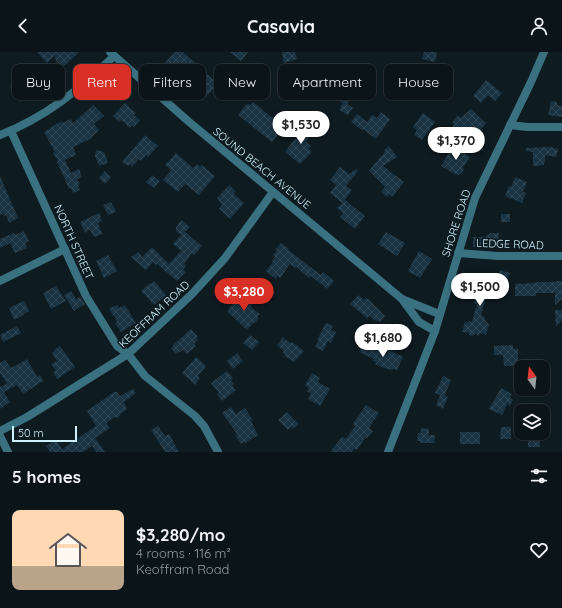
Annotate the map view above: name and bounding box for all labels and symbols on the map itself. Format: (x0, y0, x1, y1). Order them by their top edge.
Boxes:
pin: $1,530 (268, 111, 334, 145)
street label: SOUND BEACH AVENUE (210, 124, 314, 212)
pin: $1,370 (423, 127, 489, 161)
street label: SHORE ROAD (439, 188, 473, 258)
street label: NORTH STREET (51, 202, 97, 282)
street label: LEDGE ROAD (476, 236, 544, 252)
pin: $1,500 (447, 273, 513, 307)
street label: KEOFFRAM ROAD (116, 278, 192, 350)
pin: $3,280 (211, 278, 277, 312)
pin: $1,680 (350, 324, 416, 358)
north arrow (514, 360, 550, 396)
scale bar (12, 424, 77, 443)

